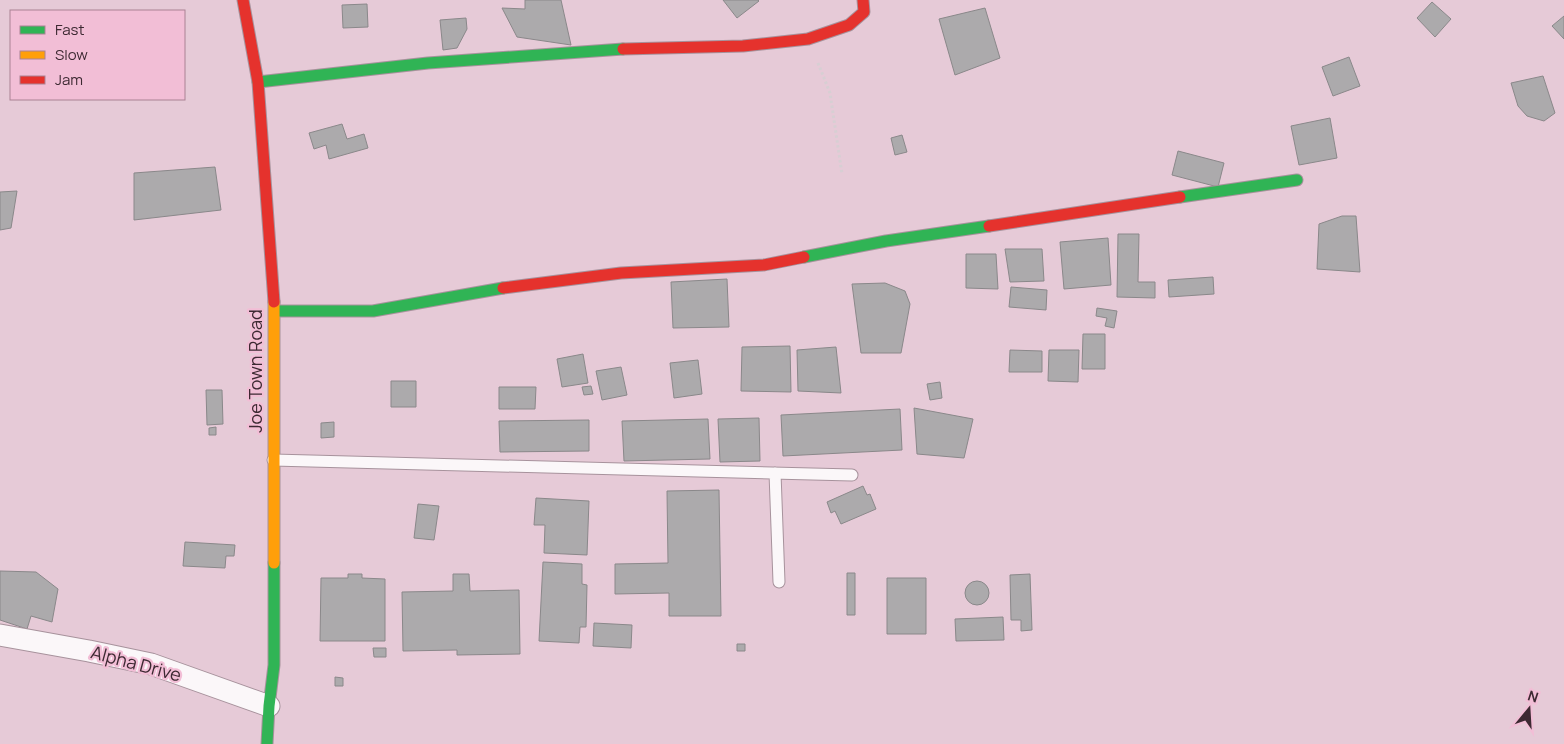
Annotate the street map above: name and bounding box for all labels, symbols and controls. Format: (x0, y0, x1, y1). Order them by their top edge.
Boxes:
legend (10, 10, 185, 100)
text: Fast (55, 19, 84, 40)
text: Slow (55, 44, 88, 65)
text: Jam (55, 69, 83, 90)
street label: Joe Town Road (243, 309, 267, 433)
street label: Alpha Drive (88, 639, 184, 687)
north arrow (1504, 684, 1554, 734)
text: N (1525, 686, 1541, 707)

